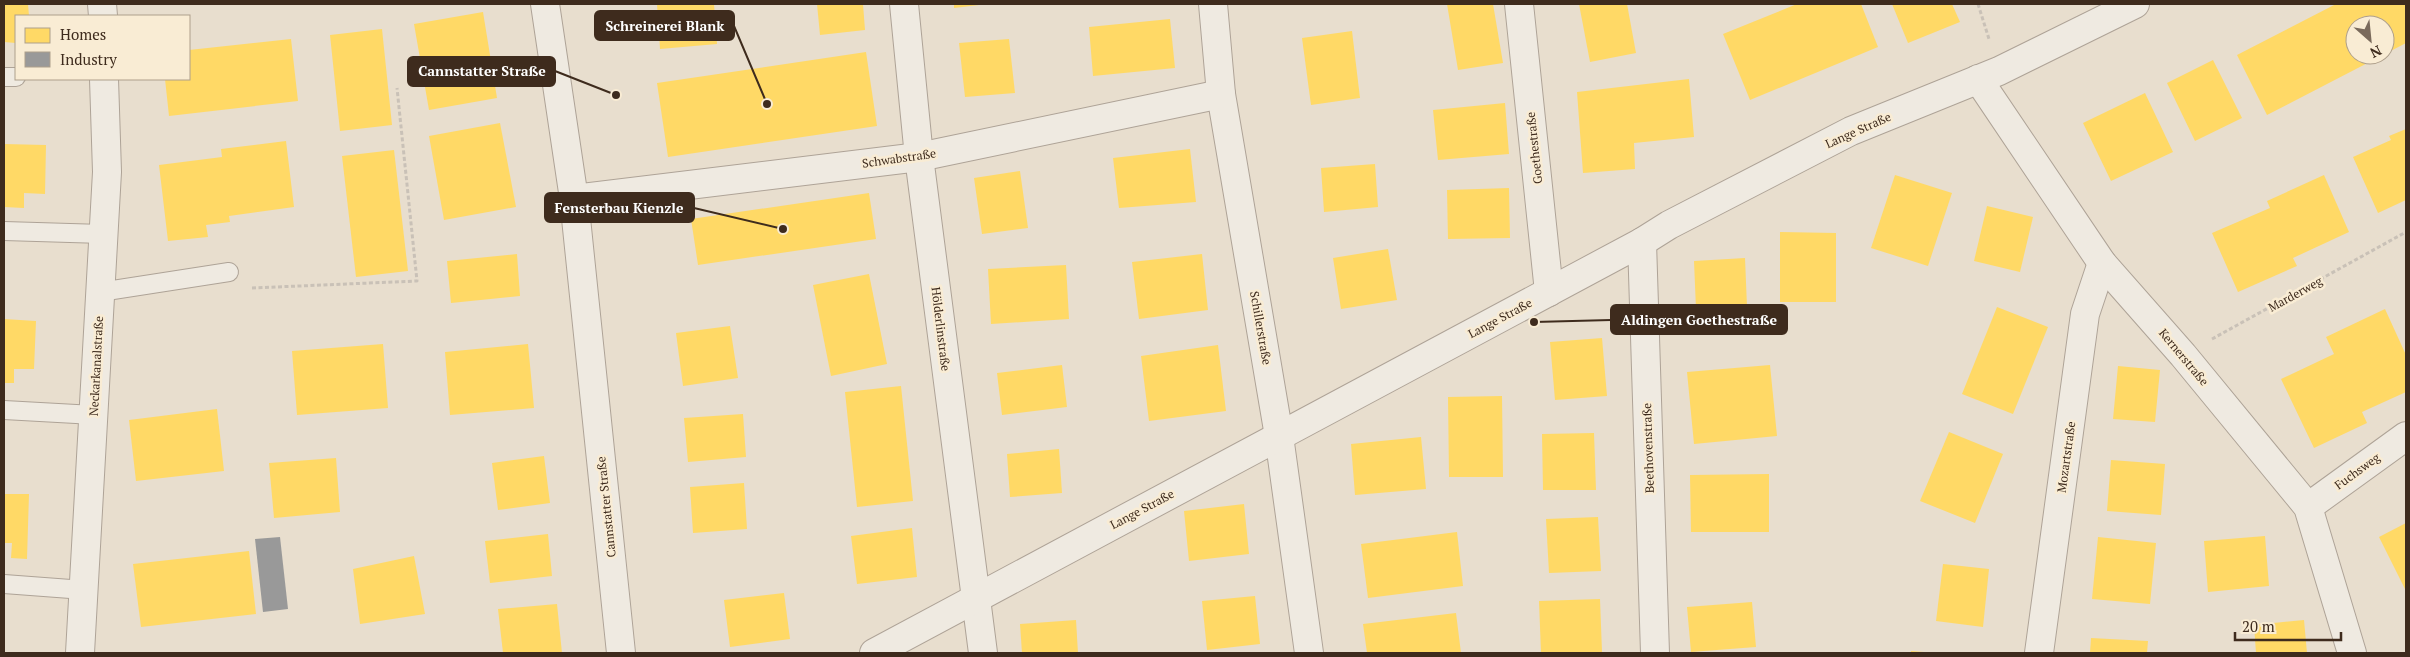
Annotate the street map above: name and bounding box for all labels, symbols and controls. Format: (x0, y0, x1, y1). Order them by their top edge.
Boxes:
callout: Schreinerei Blank (595, 11, 734, 40)
legend (15, 15, 190, 80)
north arrow (2345, 15, 2395, 65)
text: Schreinerei Blank (606, 16, 725, 35)
text: Homes (60, 24, 106, 44)
text: N (2367, 41, 2385, 63)
text: Industry (60, 49, 117, 69)
callout: Cannstatter Straße (408, 57, 555, 86)
text: Cannstatter Straße (418, 61, 546, 80)
street label: Lange Straße (1823, 109, 1893, 151)
street label: Goethestraße (1523, 111, 1545, 185)
street label: Schwabstraße (861, 145, 937, 171)
callout: Fensterbau Kienzle (545, 193, 694, 222)
text: Fensterbau Kienzle (554, 198, 684, 217)
street label: Marderweg (2265, 273, 2325, 315)
street label: Hölderlinstraße (928, 286, 954, 372)
street label: Schillerstraße (1247, 290, 1275, 366)
street label: Lange Straße (1465, 295, 1535, 341)
callout: Aldingen Goethestraße (1611, 305, 1787, 334)
text: Aldingen Goethestraße (1621, 310, 1777, 329)
street label: Neckarkanalstraße (86, 316, 106, 416)
street label: Kernerstraße (2156, 326, 2212, 388)
street label: Beethovenstraße (1639, 403, 1657, 493)
street label: Mozartstraße (2054, 420, 2078, 494)
street label: Fuchsweg (2331, 449, 2383, 492)
street label: Cannstatter Straße (593, 456, 619, 558)
street label: Lange Straße (1107, 486, 1177, 532)
scale bar (2235, 610, 2341, 642)
text: 20 m (2242, 616, 2275, 636)

